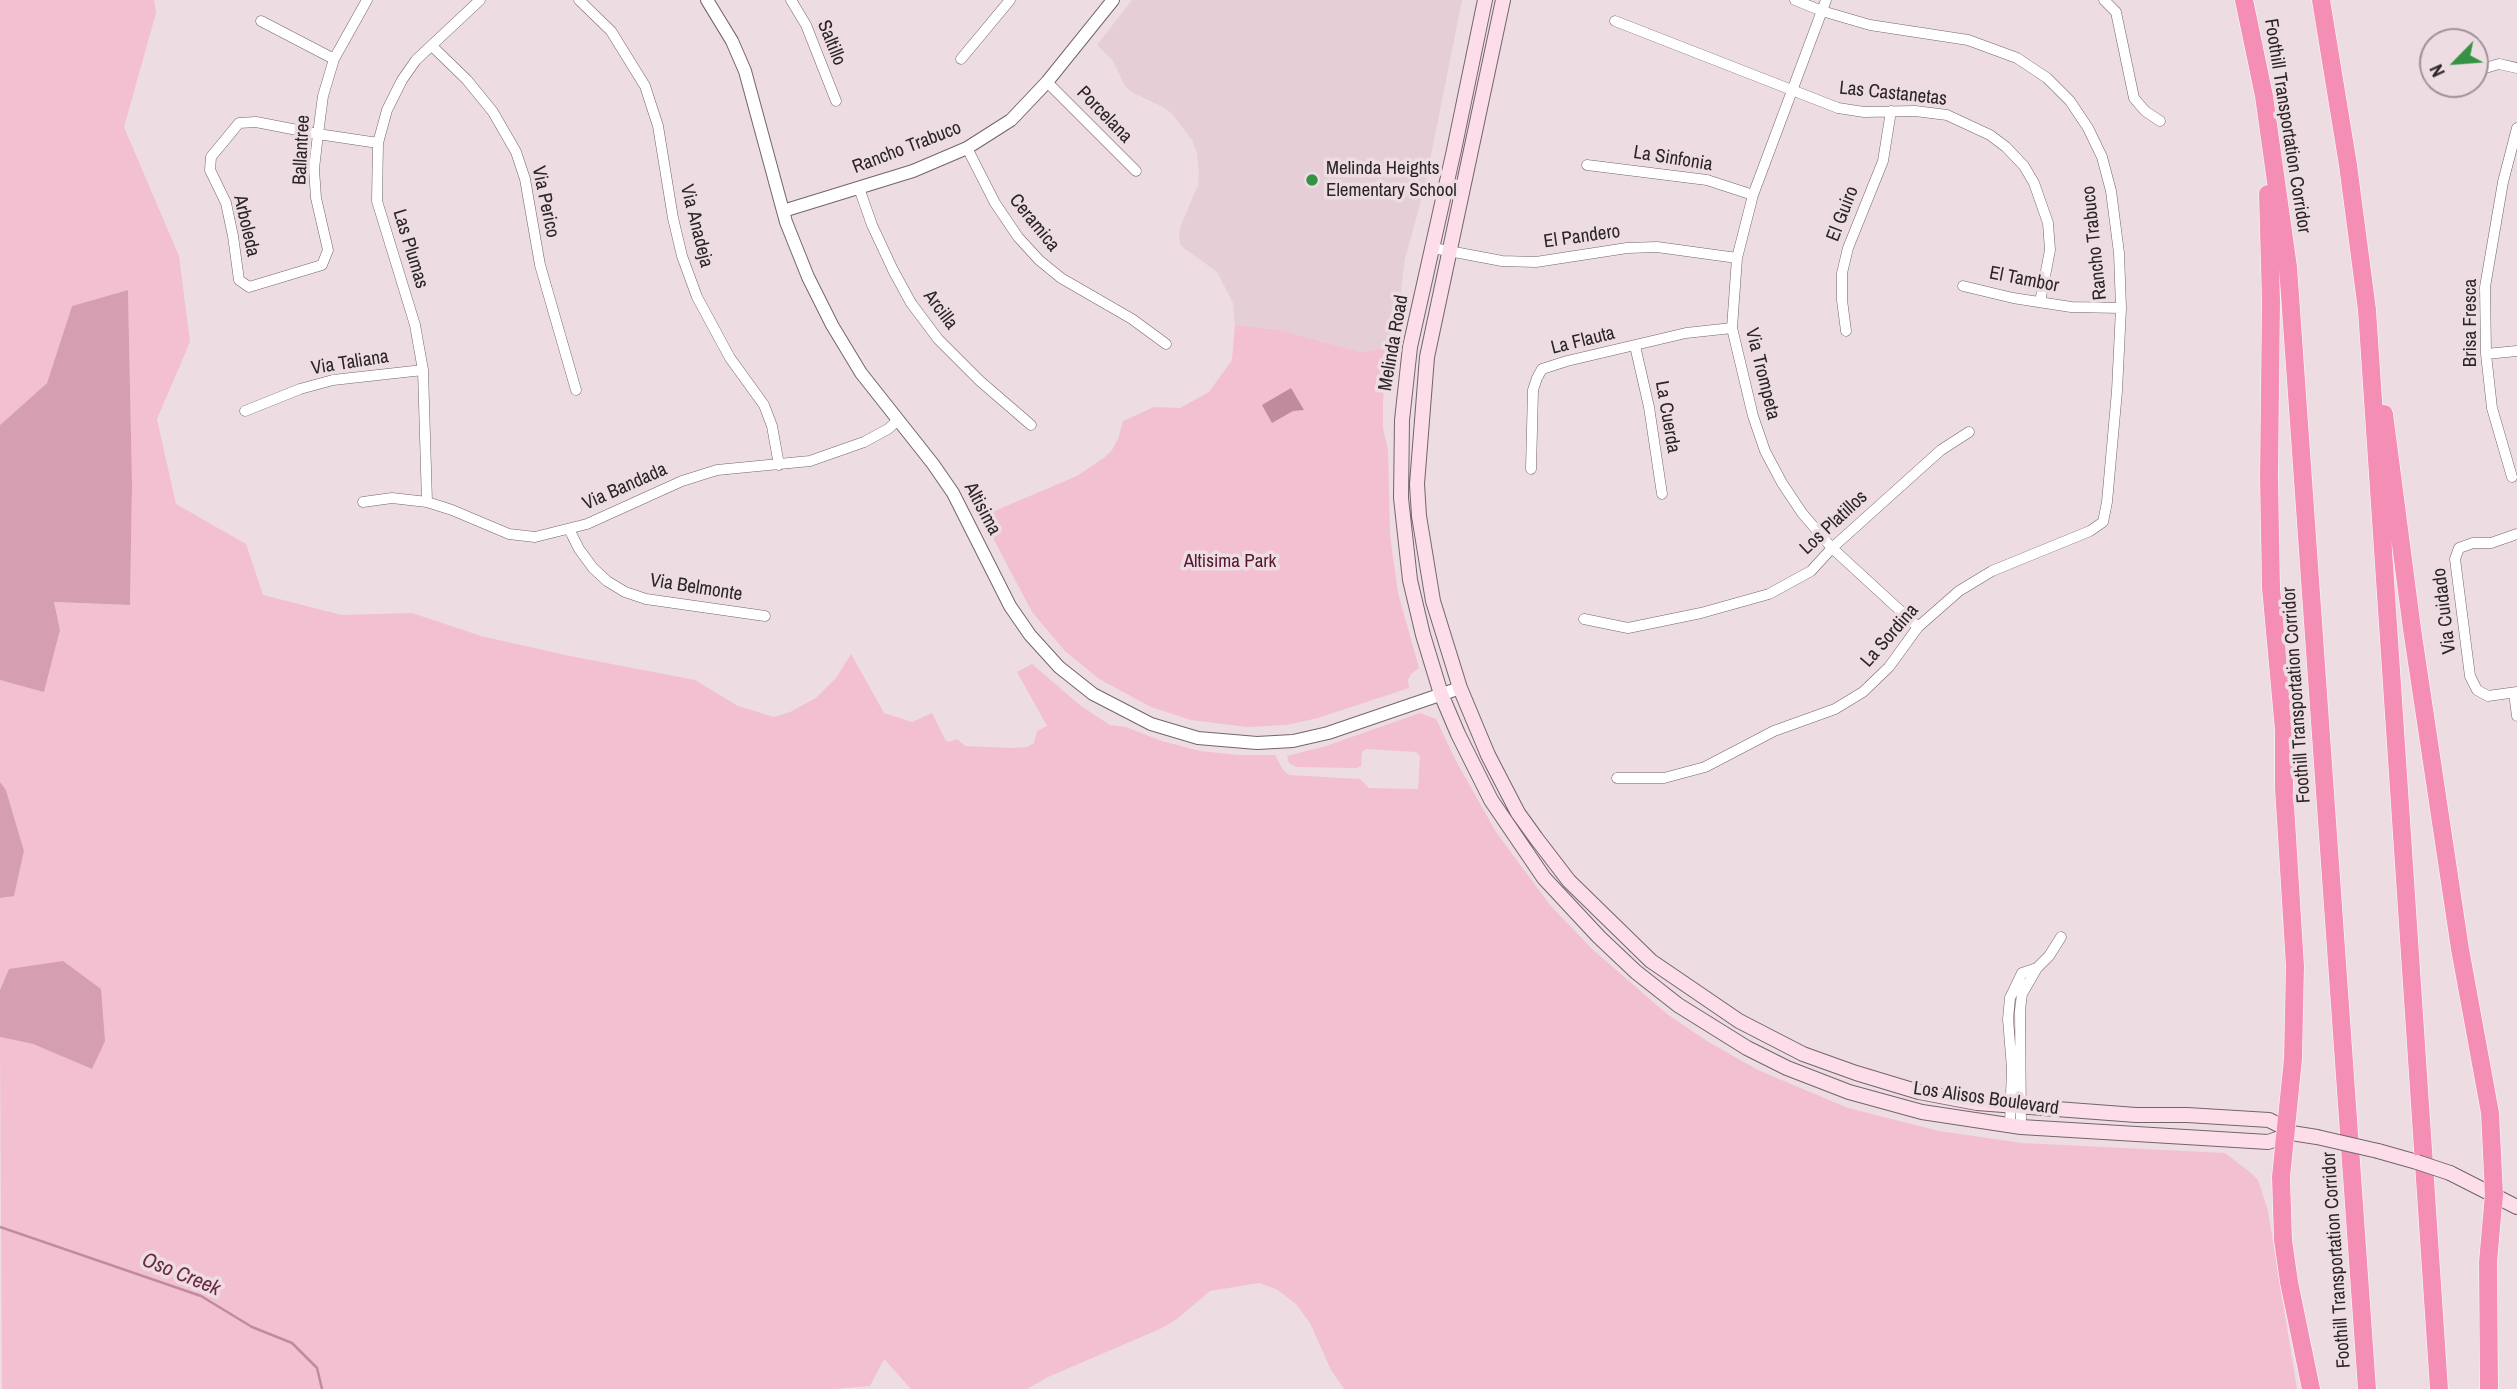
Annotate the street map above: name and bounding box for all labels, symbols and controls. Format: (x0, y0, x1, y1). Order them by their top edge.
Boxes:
street label: Saltillo (812, 17, 850, 69)
street label: Foothill Transportation Corridor (2259, 17, 2315, 235)
north arrow (2419, 28, 2489, 98)
text: N (2423, 60, 2451, 82)
street label: Las Castanetas (1838, 77, 1948, 111)
street label: Porcelana (1071, 82, 1137, 148)
street label: Ballantree (289, 114, 315, 186)
street label: Rancho Trabuco (849, 117, 965, 179)
street label: La Sinfonia (1632, 142, 1714, 176)
place label: Melinda Heights Elementary School (1326, 158, 1457, 202)
street label: Via Perico (526, 164, 564, 240)
marker: Melinda Heights Elementary School (1304, 172, 1320, 188)
street label: Via Anadeja (675, 182, 717, 270)
street label: El Guiro (1822, 183, 1864, 245)
street label: Rancho Trabuco (2078, 185, 2112, 301)
street label: Ceramica (1004, 190, 1064, 256)
street label: Arboleda (228, 193, 264, 259)
street label: Las Plumas (387, 207, 433, 291)
street label: El Pandero (1542, 220, 1622, 254)
street label: El Tambor (1987, 262, 2061, 298)
street label: Brisa Fresca (2460, 279, 2482, 367)
street label: Arcilla (918, 286, 962, 334)
street label: Melinda Road (1374, 293, 1414, 393)
street label: La Flauta (1549, 322, 1617, 360)
street label: Via Trompeta (1740, 326, 1784, 422)
street label: Via Taliana (310, 346, 390, 380)
street label: La Cuerda (1649, 379, 1685, 455)
street label: Via Bandada (579, 458, 671, 516)
street label: Altisima (959, 479, 1005, 539)
street label: Los Platillos (1796, 486, 1872, 560)
park label: Altisima Park (1184, 551, 1276, 573)
street label: Via Cuidado (2428, 567, 2462, 655)
street label: Via Belmonte (648, 569, 744, 607)
street label: Foothill Transportation Corridor (2278, 586, 2316, 804)
street label: La Sordina (1856, 600, 1924, 672)
street label: Los Alisos Boulevard (1912, 1078, 2060, 1120)
street label: Foothill Transportation Corridor (2318, 1151, 2356, 1369)
water label: Oso Creek (138, 1248, 224, 1302)

